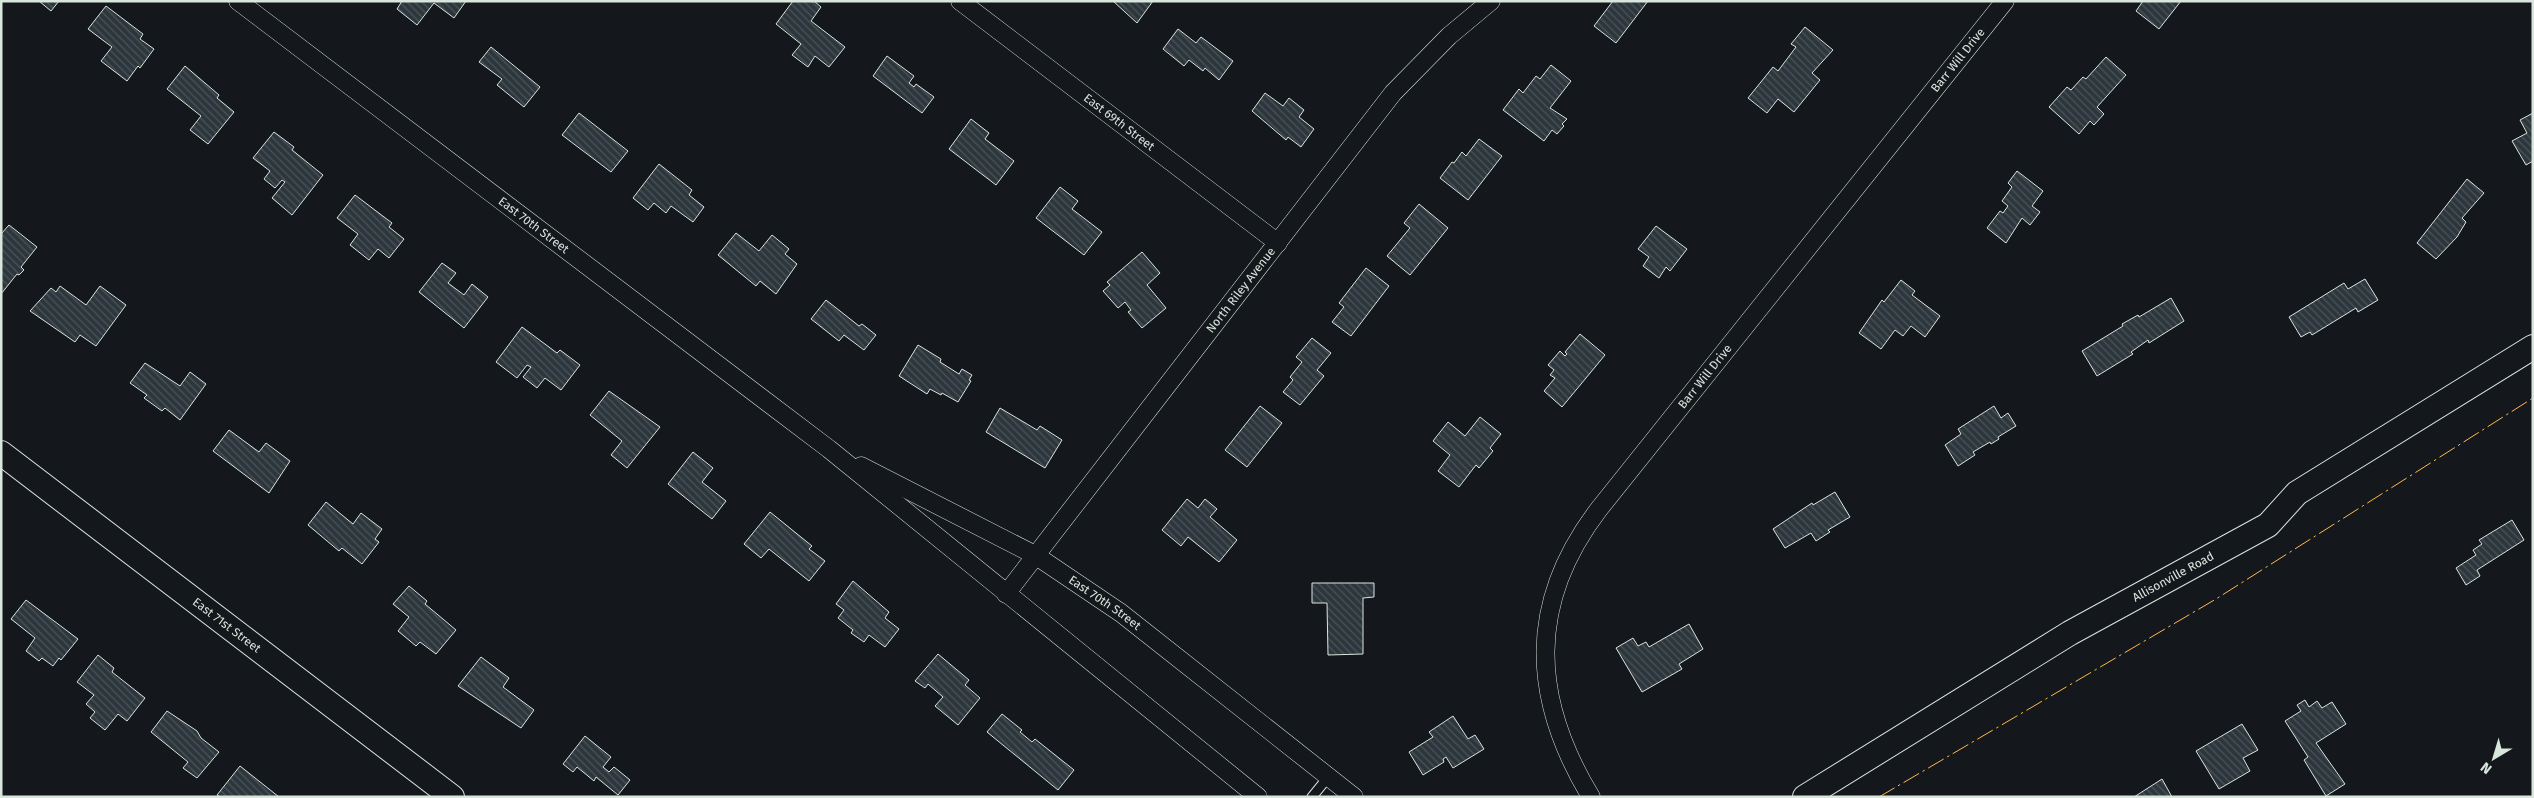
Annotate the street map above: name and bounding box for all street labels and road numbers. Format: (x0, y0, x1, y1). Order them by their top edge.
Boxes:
street label: Barr Will Drive (1928, 25, 1988, 95)
street label: East 69th Street (1081, 91, 1158, 154)
street label: East 70th Street (496, 194, 572, 257)
street label: North Riley Avenue (1203, 245, 1278, 336)
street label: Barr Will Drive (1675, 342, 1735, 411)
street label: Allisonville Road (2130, 549, 2216, 605)
street label: East 70th Street (1066, 573, 1144, 633)
street label: East 71st Street (190, 595, 264, 656)

